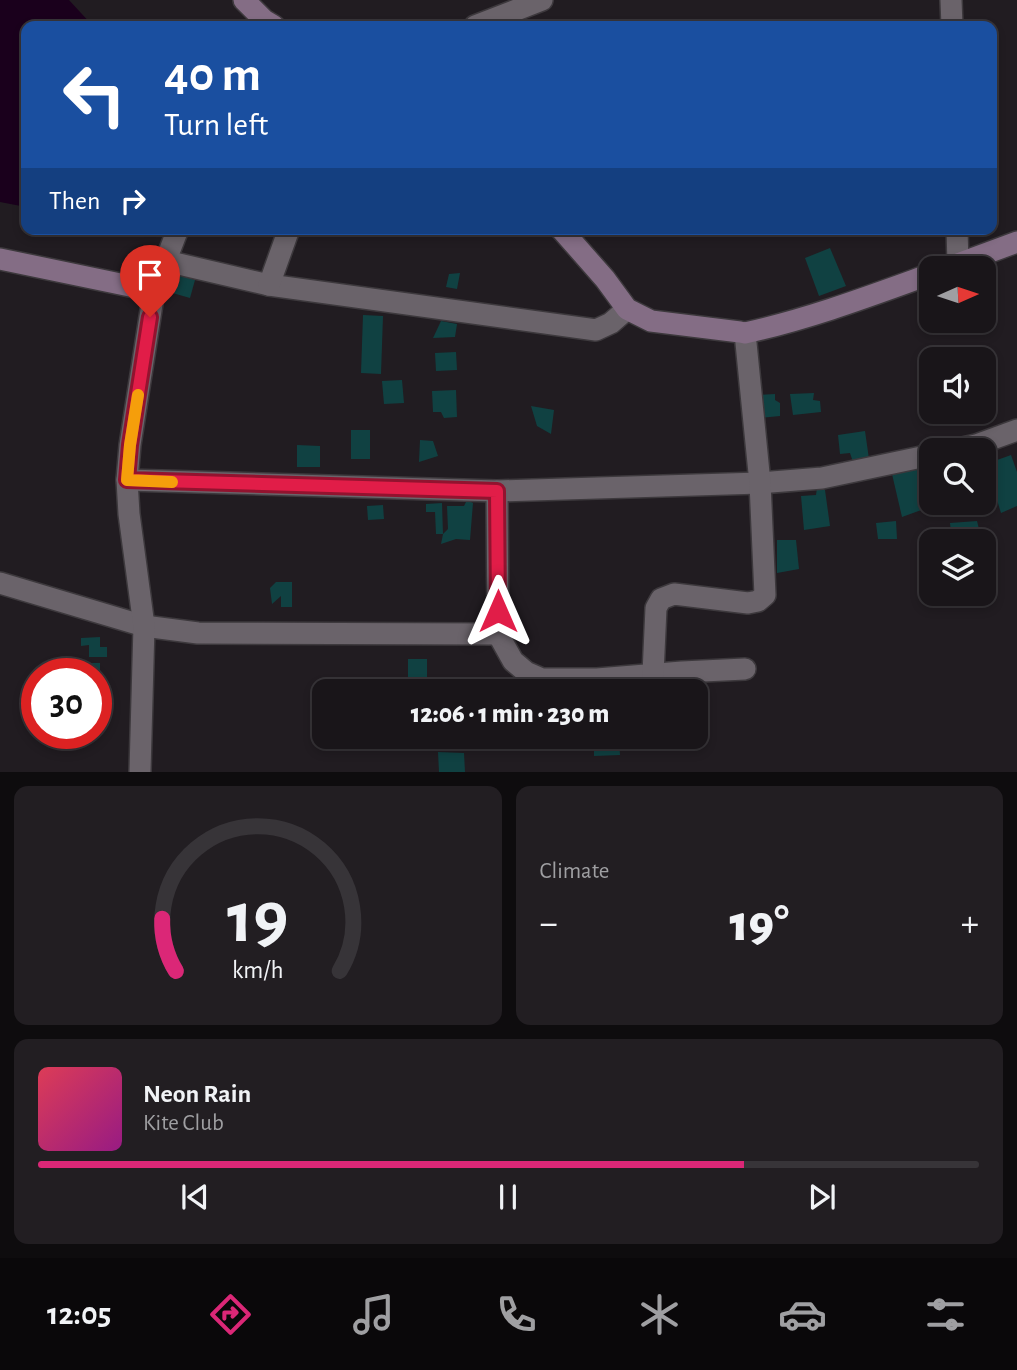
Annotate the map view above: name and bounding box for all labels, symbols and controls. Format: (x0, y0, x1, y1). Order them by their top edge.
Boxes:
icon: left (49, 49, 140, 140)
text: 40 m (164, 51, 261, 100)
text: Turn left (164, 109, 268, 141)
icon: right (114, 182, 152, 220)
text: Then (49, 188, 100, 214)
pin (120, 245, 180, 317)
icon: arrive (131, 256, 169, 294)
north arrow (919, 256, 996, 332)
map controls (919, 256, 996, 606)
button: sound (919, 347, 996, 424)
button: search (919, 438, 996, 515)
button: layers (919, 529, 996, 606)
position arrow (461, 574, 535, 648)
speed limit sign: 30 (21, 658, 112, 749)
text: 12:06 · 1 min · 230 m (411, 701, 609, 727)
text: Climate (540, 860, 609, 883)
text: 19 (227, 884, 288, 957)
text: 19° (729, 898, 789, 950)
text: − (540, 905, 558, 943)
text: + (961, 905, 979, 943)
text: km/h (232, 958, 284, 983)
text: Neon Rain (143, 1081, 251, 1107)
text: Kite Club (143, 1112, 224, 1135)
icon: previous (176, 1178, 214, 1216)
icon: pause (489, 1178, 527, 1216)
icon: next (803, 1178, 841, 1216)
icon: directions (206, 1290, 255, 1339)
icon: music (349, 1290, 398, 1339)
icon: phone (492, 1290, 541, 1339)
icon: climate (635, 1290, 684, 1339)
icon: car (778, 1290, 827, 1339)
icon: filters (921, 1290, 970, 1339)
text: 12:05 (47, 1298, 111, 1330)

